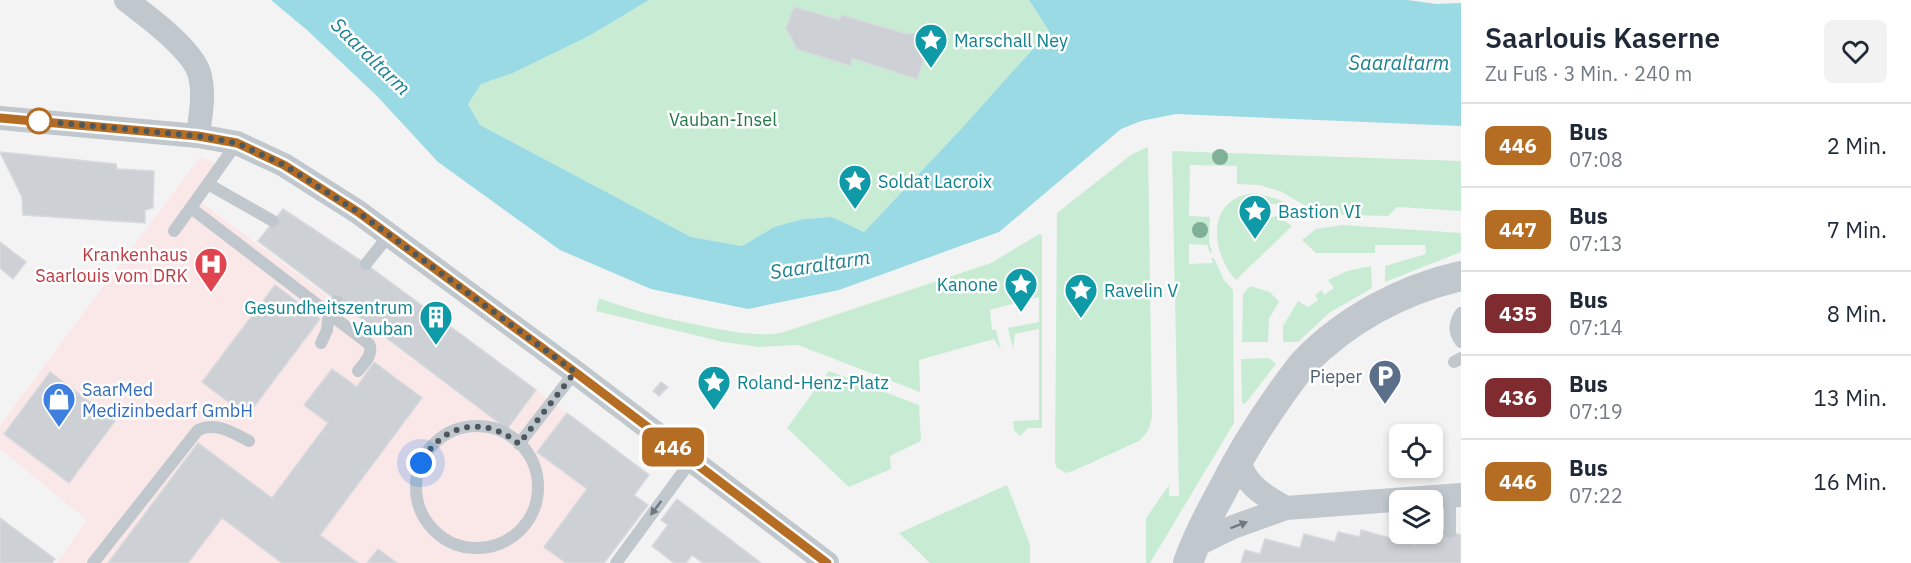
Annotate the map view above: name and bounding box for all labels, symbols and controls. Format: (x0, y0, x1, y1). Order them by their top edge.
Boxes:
water label: Saaraltarm (325, 11, 417, 101)
text: Saarlouis Kaserne (1485, 19, 1720, 56)
button: heart (1824, 20, 1887, 83)
place icon: Marschall Ney (913, 22, 949, 69)
place label: Marschall Ney (954, 29, 1068, 52)
water label: Saaraltarm (1348, 49, 1450, 76)
text: Zu Fuß · 3 Min. · 240 m (1485, 60, 1692, 87)
unlabelled marker (26, 108, 52, 134)
park label: Vauban-Insel (669, 108, 777, 131)
text: Bus (1569, 117, 1608, 146)
text: 446 (1499, 131, 1537, 159)
text: 2 Min. (1827, 131, 1887, 160)
text: 07:08 (1569, 146, 1623, 173)
place icon: Soldat Lacroix (837, 163, 873, 210)
place label: Soldat Lacroix (878, 170, 992, 193)
place icon: Bastion VI (1237, 193, 1273, 240)
place label: Bastion VI (1278, 200, 1362, 223)
text: Bus (1569, 201, 1608, 230)
text: 447 (1499, 215, 1537, 243)
text: 7 Min. (1827, 215, 1887, 244)
text: 07:13 (1569, 230, 1623, 257)
place label: Krankenhaus Saarlouis vom DRK (35, 243, 189, 287)
water label: Saaraltarm (768, 243, 872, 285)
hospital icon: Krankenhaus Saarlouis vom DRK (193, 246, 229, 293)
place icon: Kanone (1003, 266, 1039, 313)
place icon: Ravelin V (1063, 272, 1099, 319)
place label: Kanone (937, 273, 998, 296)
place label: Ravelin V (1104, 279, 1178, 302)
text: Bus (1569, 285, 1608, 314)
place label: Gesundheitszentrum Vauban (244, 296, 413, 340)
building icon: Gesundheitszentrum Vauban (418, 299, 454, 346)
text: 435 (1499, 299, 1537, 327)
text: 8 Min. (1827, 299, 1887, 328)
text: 07:14 (1569, 314, 1623, 341)
parking icon: Pieper (1367, 358, 1403, 405)
place icon: Roland-Henz-Platz (696, 364, 732, 411)
place label: Pieper (1310, 365, 1362, 388)
text: Bus (1569, 369, 1608, 398)
place label: Roland-Henz-Platz (737, 371, 889, 394)
place label: SaarMed Medizinbedarf GmbH (82, 378, 253, 422)
shop icon: SaarMed Medizinbedarf GmbH (41, 381, 77, 428)
text: 436 (1499, 383, 1537, 411)
text: 13 Min. (1814, 383, 1887, 412)
text: 07:19 (1569, 398, 1623, 425)
map controls (1389, 424, 1443, 544)
button: locate (1389, 424, 1443, 478)
line badge: 446 (638, 428, 708, 466)
text: 446 (654, 433, 692, 461)
your location (406, 448, 436, 478)
text: Bus (1569, 453, 1608, 482)
text: 446 (1499, 467, 1537, 495)
text: 16 Min. (1814, 467, 1887, 496)
text: 07:22 (1569, 482, 1623, 509)
button: layers (1389, 490, 1443, 544)
one-way arrow (651, 501, 663, 516)
one-way arrow (1231, 520, 1249, 530)

